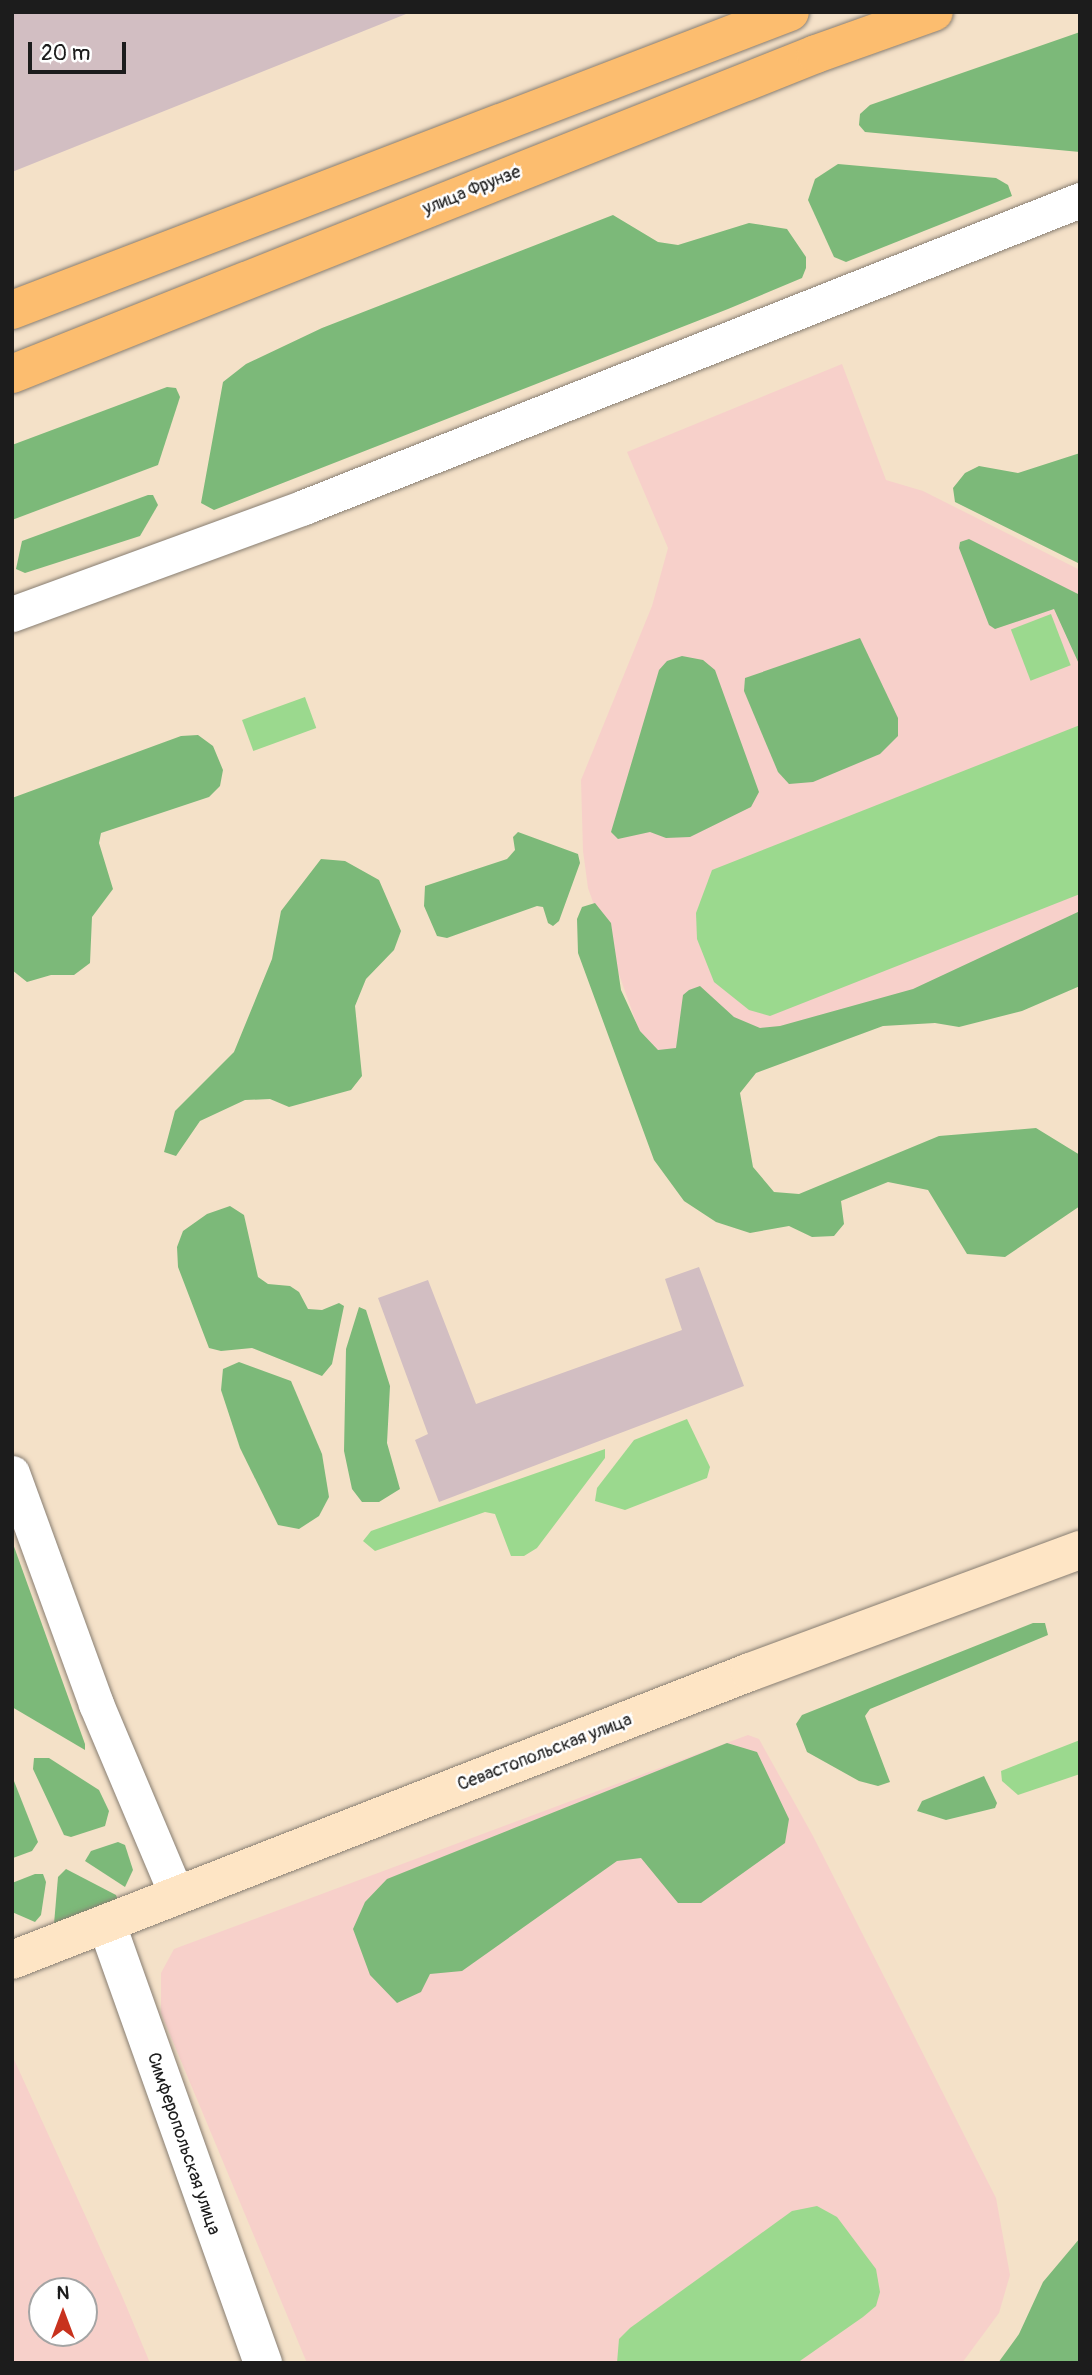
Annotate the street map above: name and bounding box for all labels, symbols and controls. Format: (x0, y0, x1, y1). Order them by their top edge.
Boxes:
scale bar (32, 28, 130, 72)
text: 20 m (41, 40, 90, 67)
street label: улица Фрунзе (420, 162, 524, 220)
street label: Севастопольская улица (455, 1710, 635, 1796)
street label: Симферопольская улица (142, 2050, 224, 2238)
north arrow (28, 2277, 98, 2347)
text: N (57, 2281, 69, 2305)

